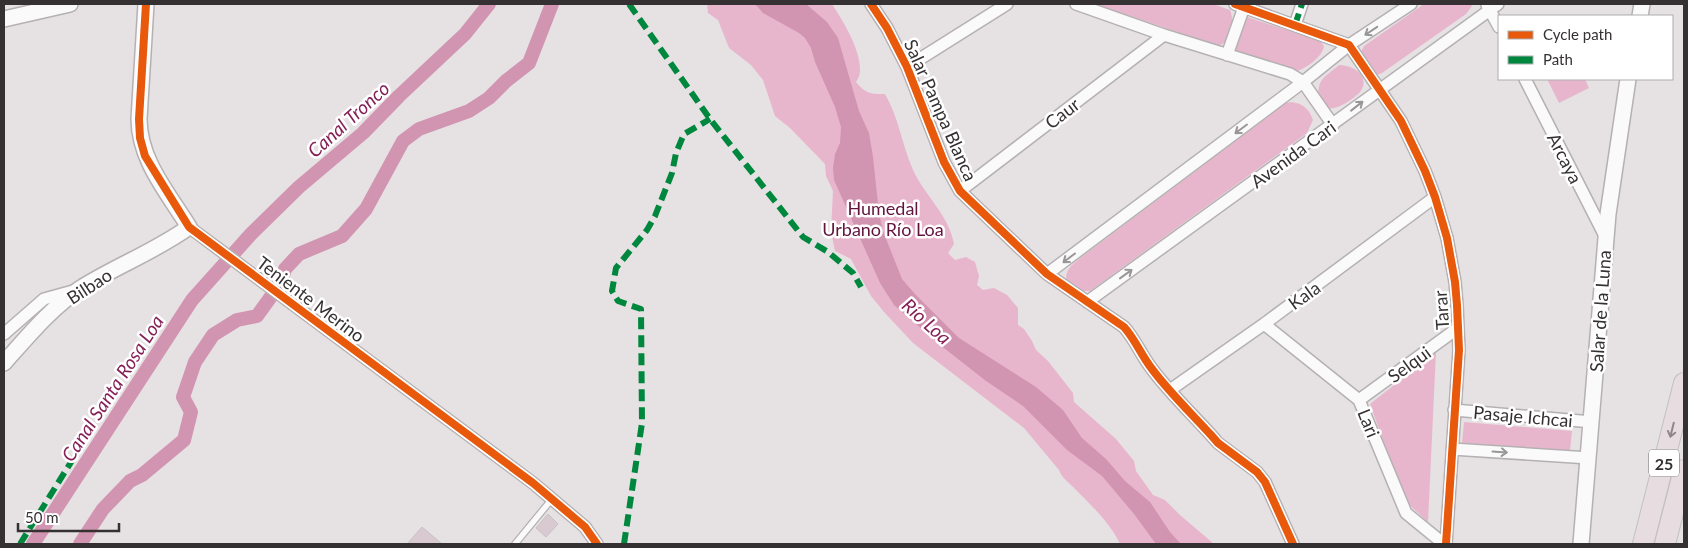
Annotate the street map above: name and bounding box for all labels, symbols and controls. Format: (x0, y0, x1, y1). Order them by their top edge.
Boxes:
legend (1498, 15, 1673, 80)
text: Cycle path (1543, 25, 1612, 43)
one-way arrow (1364, 26, 1378, 36)
street label: Salar Pampa Blanca (900, 36, 982, 184)
text: Path (1543, 50, 1573, 68)
water label: Canal Tronco (302, 76, 394, 162)
street label: Caur (1040, 93, 1084, 133)
one-way arrow (1350, 101, 1363, 112)
street label: Avenida Cari (1246, 116, 1340, 192)
one-way arrow (1234, 124, 1248, 134)
street label: Arcaya (1543, 129, 1587, 187)
park label: Humedal Urbano Río Loa (822, 197, 944, 240)
street label: Salar de la Luna (1585, 249, 1615, 373)
street label: Teniente Merino (253, 251, 369, 347)
one-way arrow (1062, 253, 1076, 263)
street label: Bilbao (62, 263, 116, 309)
one-way arrow (1119, 269, 1133, 279)
street label: Kala (1284, 276, 1324, 314)
street label: Tarar (1429, 289, 1453, 330)
water label: Río Loa (898, 293, 956, 349)
water label: Canal Santa Rosa Loa (56, 310, 168, 466)
street label: Selqui (1383, 341, 1435, 387)
street label: Pasaje Ichcai (1472, 401, 1574, 431)
street label: Lari (1353, 405, 1385, 441)
one-way arrow (1667, 421, 1676, 437)
one-way arrow (1492, 448, 1508, 457)
road number: 25 (1649, 449, 1679, 476)
scale bar (18, 500, 119, 532)
text: 50 m (25, 508, 59, 526)

